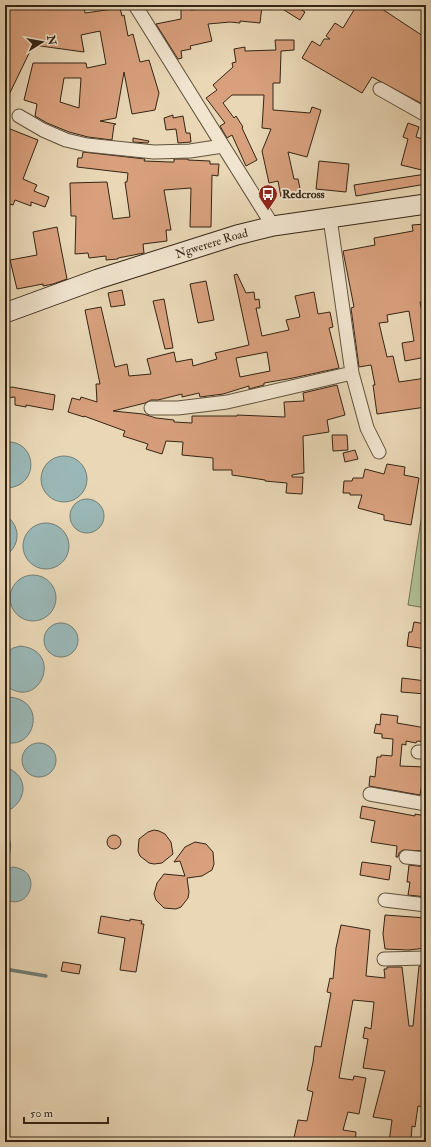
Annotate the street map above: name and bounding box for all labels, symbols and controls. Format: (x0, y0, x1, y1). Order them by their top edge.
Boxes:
north arrow (22, 22, 62, 62)
text: N (44, 33, 59, 47)
bus stop icon: Redcross (257, 183, 279, 211)
place label: Redcross (282, 187, 325, 202)
street label: Ngwerere Road (173, 226, 250, 262)
scale bar (24, 1099, 108, 1125)
text: 50 m (30, 1106, 54, 1121)

